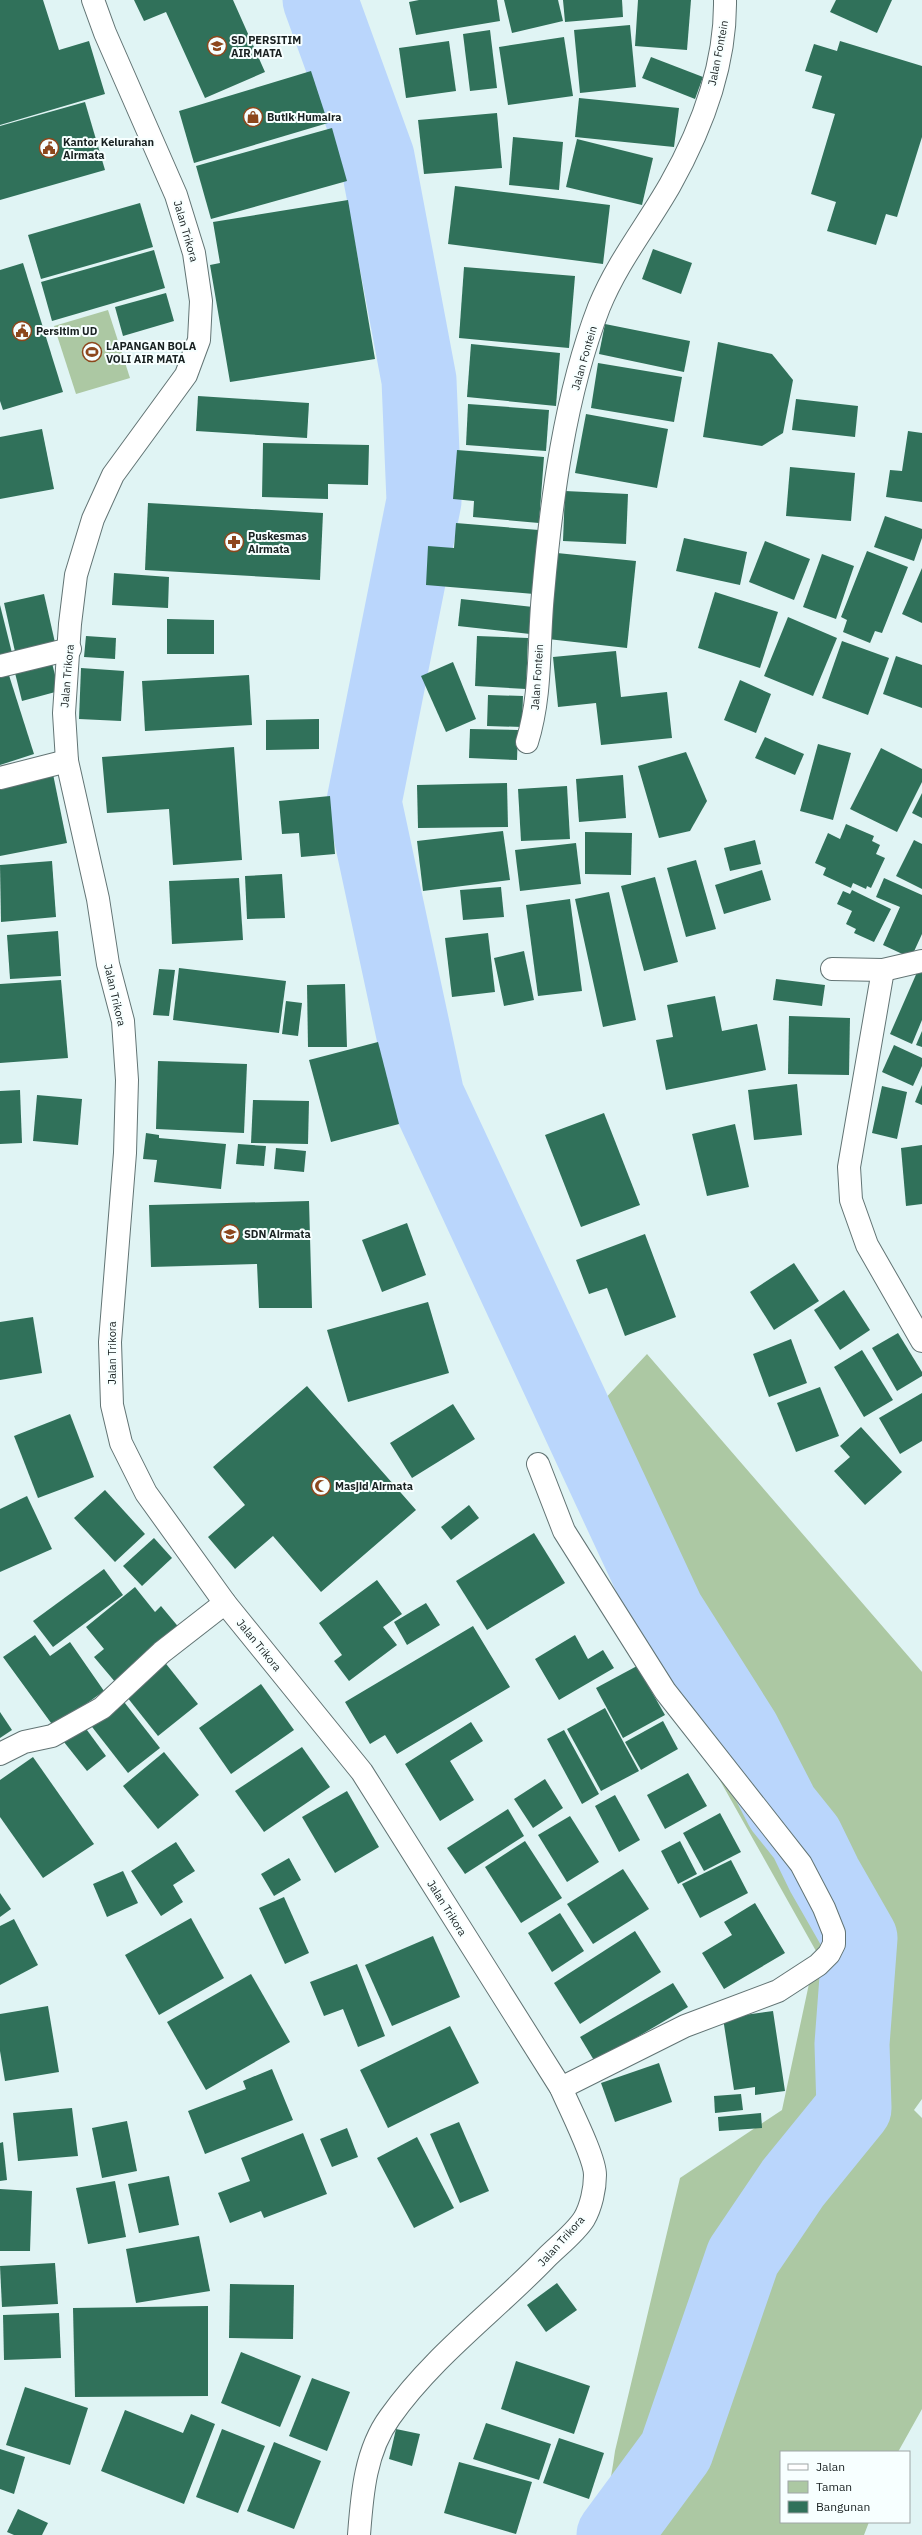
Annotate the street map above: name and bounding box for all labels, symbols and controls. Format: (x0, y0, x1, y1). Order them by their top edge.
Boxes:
street label: Jalan Fontein (705, 19, 731, 87)
place label: SD PERSITIM AIR MATA (231, 33, 301, 60)
school or university icon: SD PERSITIM AIR MATA (206, 35, 228, 57)
shop icon: Butik Humaira (242, 106, 264, 128)
place label: Butik Humaira (267, 110, 342, 124)
place label: Kantor Kelurahan Airmata (63, 135, 154, 162)
public building icon: Kantor Kelurahan Airmata (38, 137, 60, 159)
street label: Jalan Trikora (171, 199, 202, 264)
public building icon: Persitim UD (11, 320, 33, 342)
place label: Persitim UD (36, 324, 98, 338)
street label: Jalan Fontein (568, 324, 600, 392)
place label: LAPANGAN BOLA VOLI AIR MATA (106, 339, 197, 366)
sports icon: LAPANGAN BOLA VOLI AIR MATA (81, 341, 103, 363)
place label: Puskesmas Airmata (248, 529, 307, 556)
pharmacy icon: Puskesmas Airmata (223, 531, 245, 553)
street label: Jalan Fontein (528, 643, 546, 711)
street label: Jalan Trikora (57, 644, 77, 708)
street label: Jalan Trikora (101, 963, 129, 1028)
school or university icon: SDN Airmata (219, 1223, 241, 1245)
place label: SDN Airmata (244, 1227, 311, 1241)
street label: Jalan Trikora (105, 1321, 119, 1385)
mosque icon: Masjid Airmata (310, 1475, 332, 1497)
place label: Masjid Airmata (335, 1479, 413, 1493)
street label: Jalan Trikora (234, 1616, 284, 1674)
street label: Jalan Trikora (424, 1877, 470, 1939)
street label: Jalan Trikora (535, 2213, 588, 2269)
legend (780, 2451, 910, 2523)
text: Jalan (816, 2459, 845, 2474)
text: Taman (816, 2479, 852, 2494)
text: Bangunan (816, 2499, 870, 2514)

